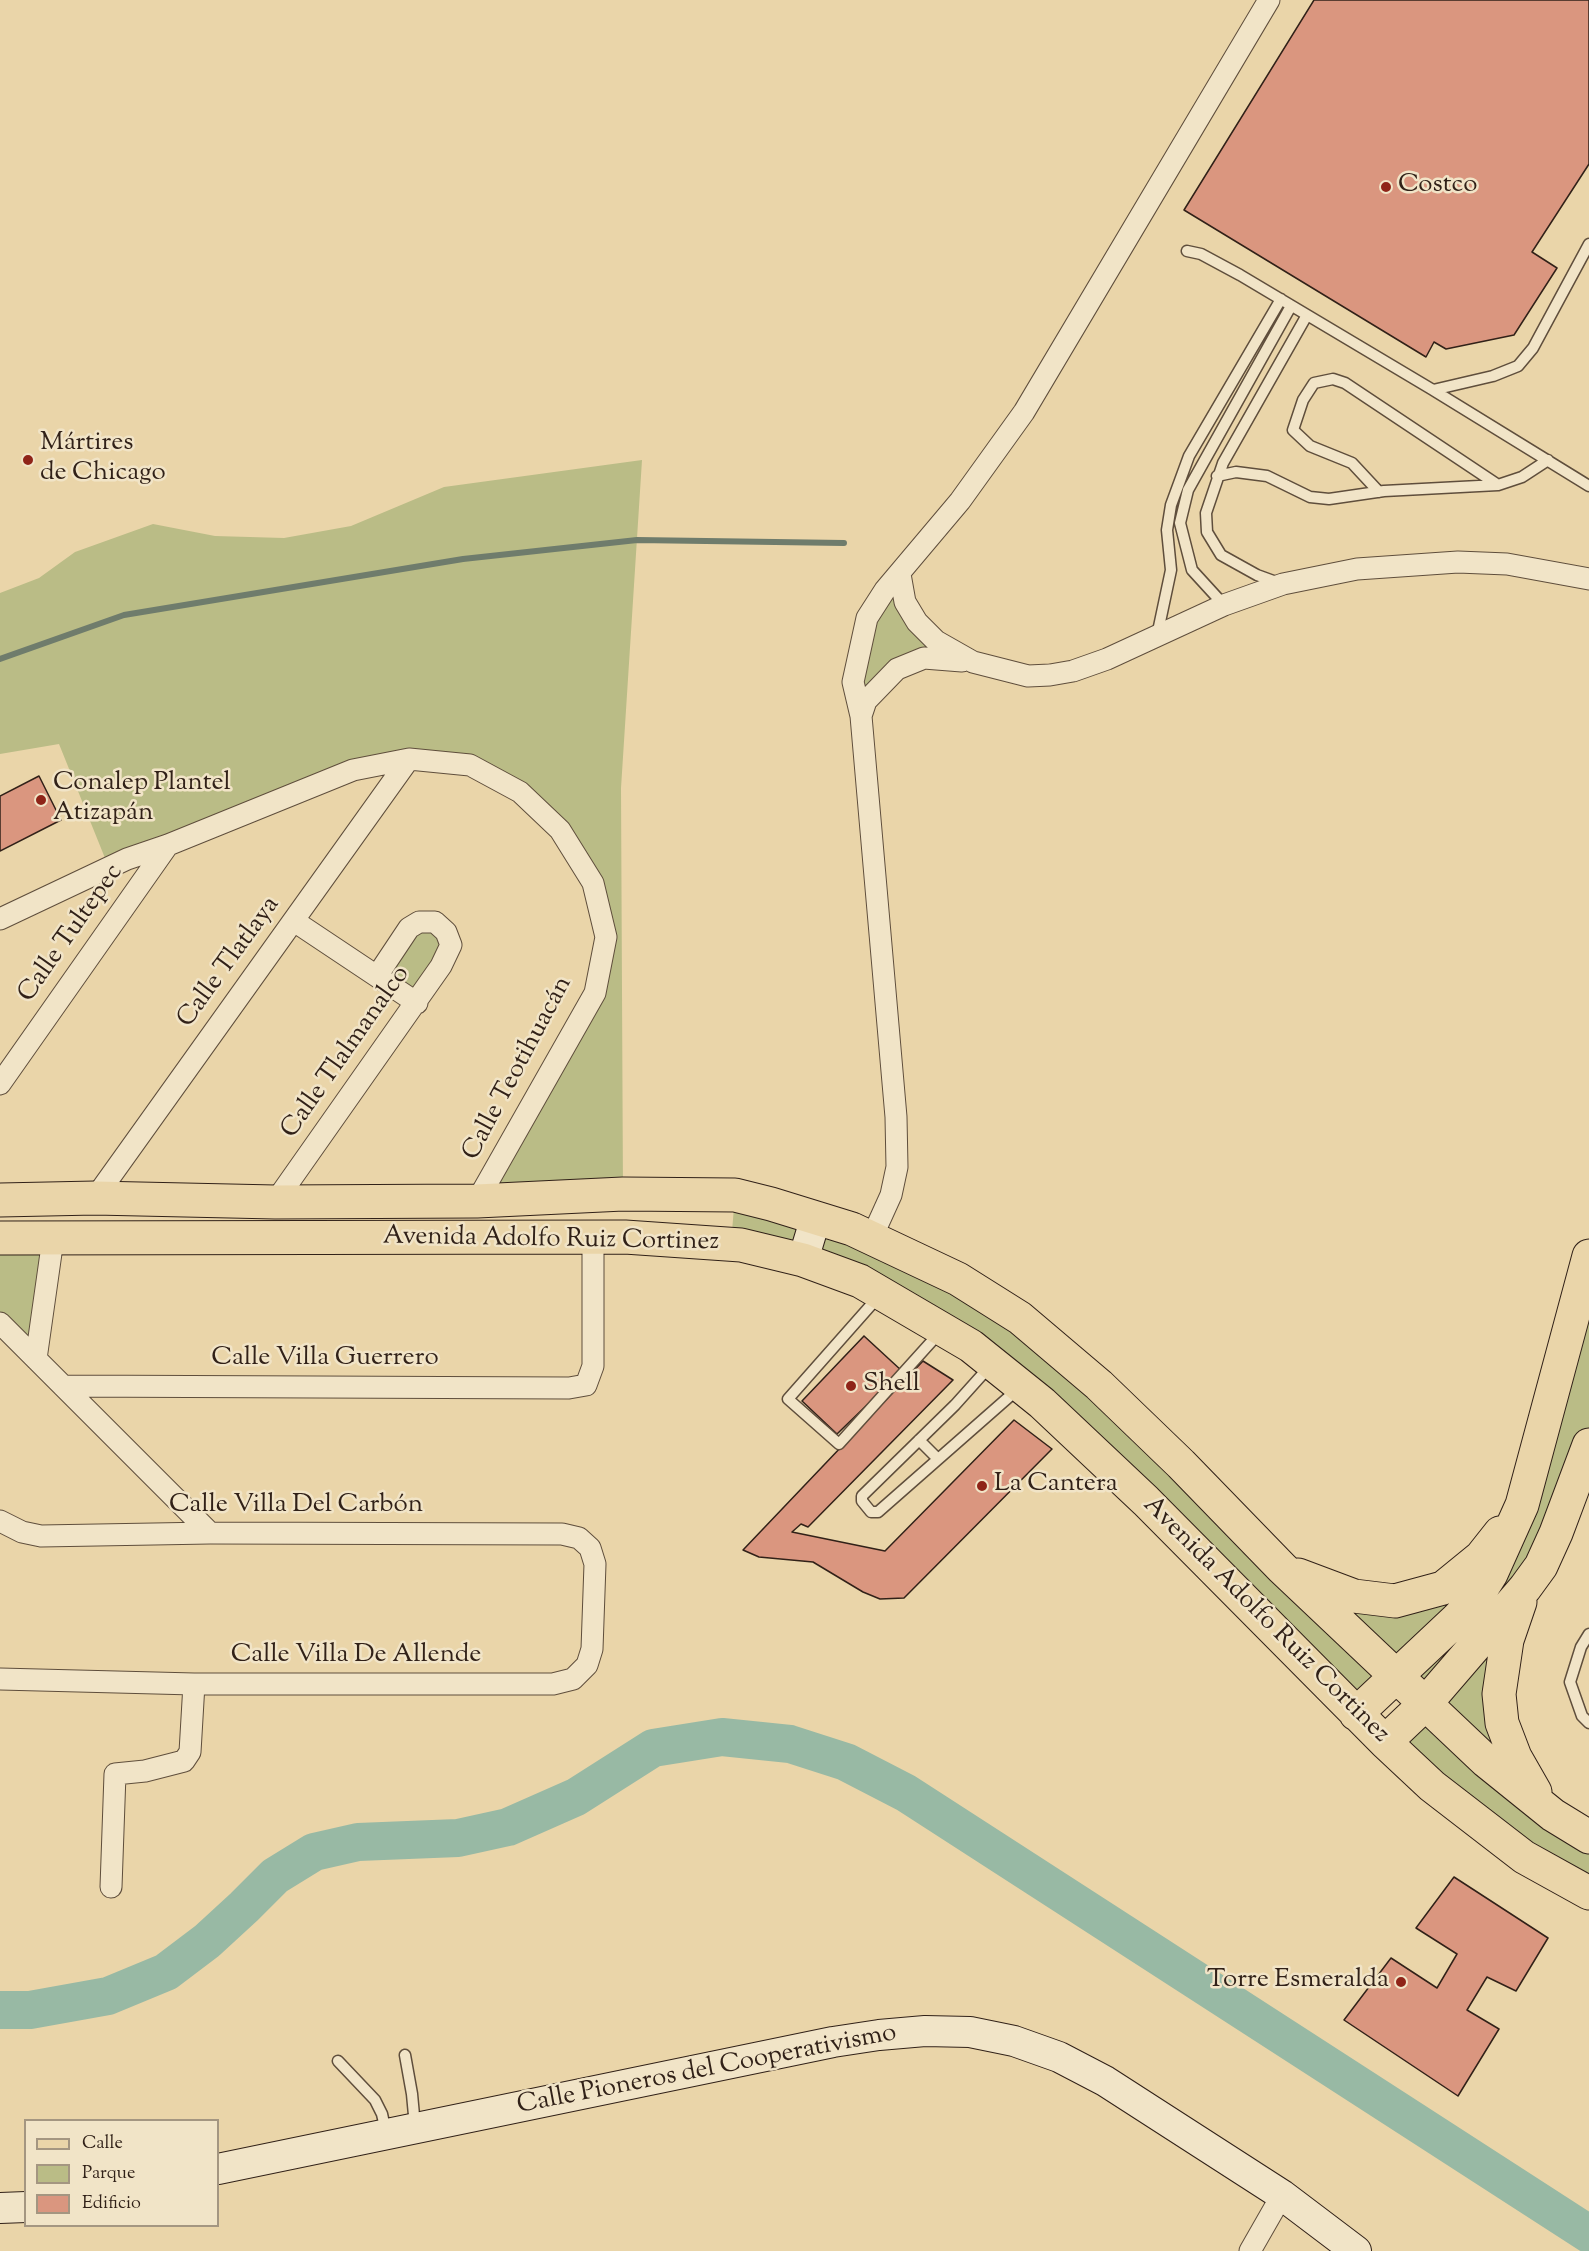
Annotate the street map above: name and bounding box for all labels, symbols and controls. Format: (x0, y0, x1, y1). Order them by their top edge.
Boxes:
place label: Costco (1398, 171, 1478, 203)
marker: Costco (1379, 180, 1393, 194)
place label: Mártires de Chicago (40, 429, 166, 490)
marker: Mártires de Chicago (21, 453, 35, 467)
place label: Conalep Plantel Atizapán (53, 769, 231, 831)
marker: Conalep Plantel Atizapán (34, 793, 48, 807)
street label: Calle Tultepec (13, 859, 131, 1009)
street label: Calle Tlatlaya (172, 891, 288, 1035)
street label: Calle Tlalmanalco (276, 961, 418, 1145)
street label: Calle Teotihuacán (457, 972, 581, 1166)
street label: Avenida Adolfo Ruiz Cortinez (383, 1222, 719, 1260)
street label: Calle Villa Guerrero (211, 1344, 439, 1376)
place label: Shell (863, 1370, 920, 1402)
marker: Shell (844, 1379, 858, 1393)
place label: La Cantera (994, 1470, 1118, 1502)
marker: La Cantera (975, 1479, 989, 1493)
street label: Calle Villa Del Carbón (169, 1491, 423, 1523)
street label: Avenida Adolfo Ruiz Cortinez (1135, 1491, 1395, 1751)
street label: Calle Villa De Allende (231, 1641, 481, 1673)
place label: Torre Esmeralda (1207, 1966, 1389, 1998)
marker: Torre Esmeralda (1394, 1975, 1408, 1989)
street label: Calle Pioneros del Cooperativismo (515, 2019, 899, 2123)
legend (24, 2119, 219, 2227)
text: Calle (82, 2131, 123, 2157)
text: Parque (82, 2161, 135, 2187)
text: Edificio (82, 2191, 141, 2217)

